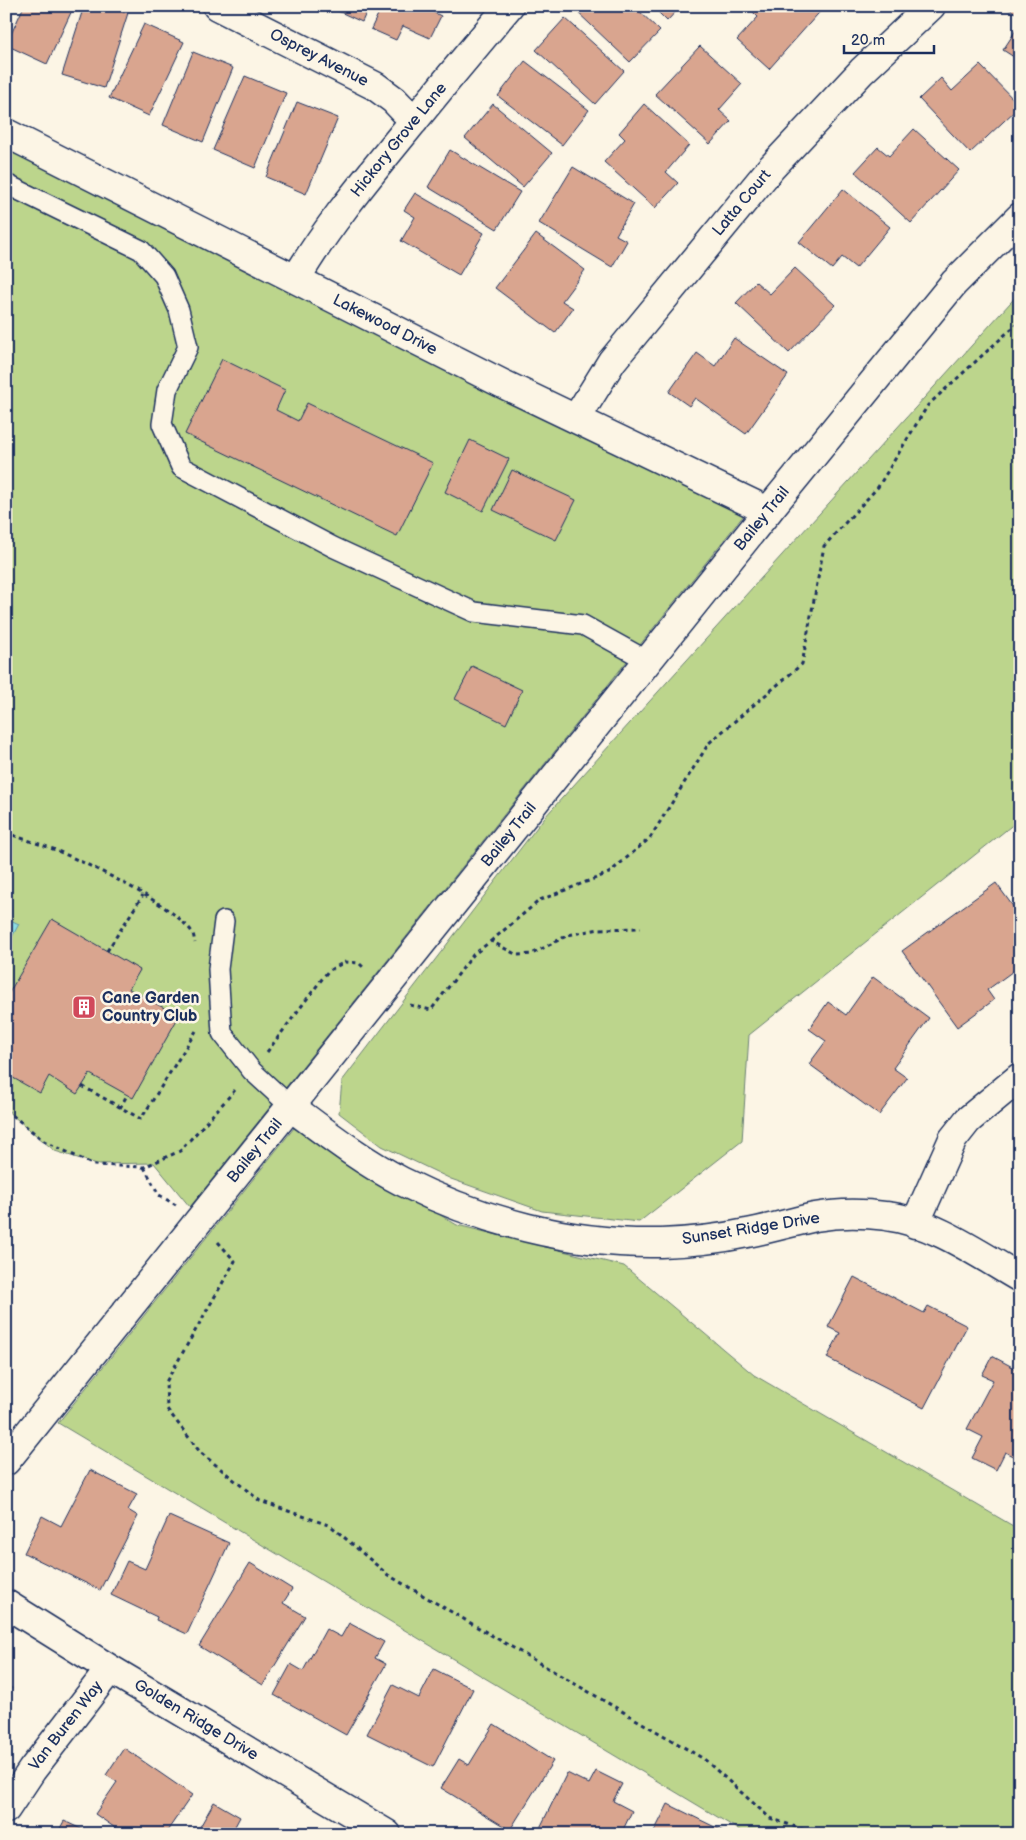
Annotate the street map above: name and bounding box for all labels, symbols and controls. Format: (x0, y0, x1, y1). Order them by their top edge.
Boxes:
scale bar (844, 22, 934, 54)
street label: Osprey Avenue (266, 25, 372, 91)
text: 20 m (851, 31, 885, 50)
street label: Hickory Grove Lane (347, 79, 451, 201)
street label: Latta Court (709, 166, 775, 240)
street label: Lakewood Drive (330, 290, 441, 360)
street label: Bailey Trail (730, 483, 794, 555)
street label: Bailey Trail (477, 799, 541, 871)
place label: Cane Garden Country Club (102, 989, 199, 1026)
building icon: Cane Garden Country Club (71, 994, 97, 1020)
street label: Bailey Trail (223, 1115, 287, 1187)
street label: Sunset Ridge Drive (681, 1209, 822, 1249)
street label: Golden Ridge Drive (130, 1675, 262, 1765)
street label: Van Buren Way (25, 1677, 107, 1775)

